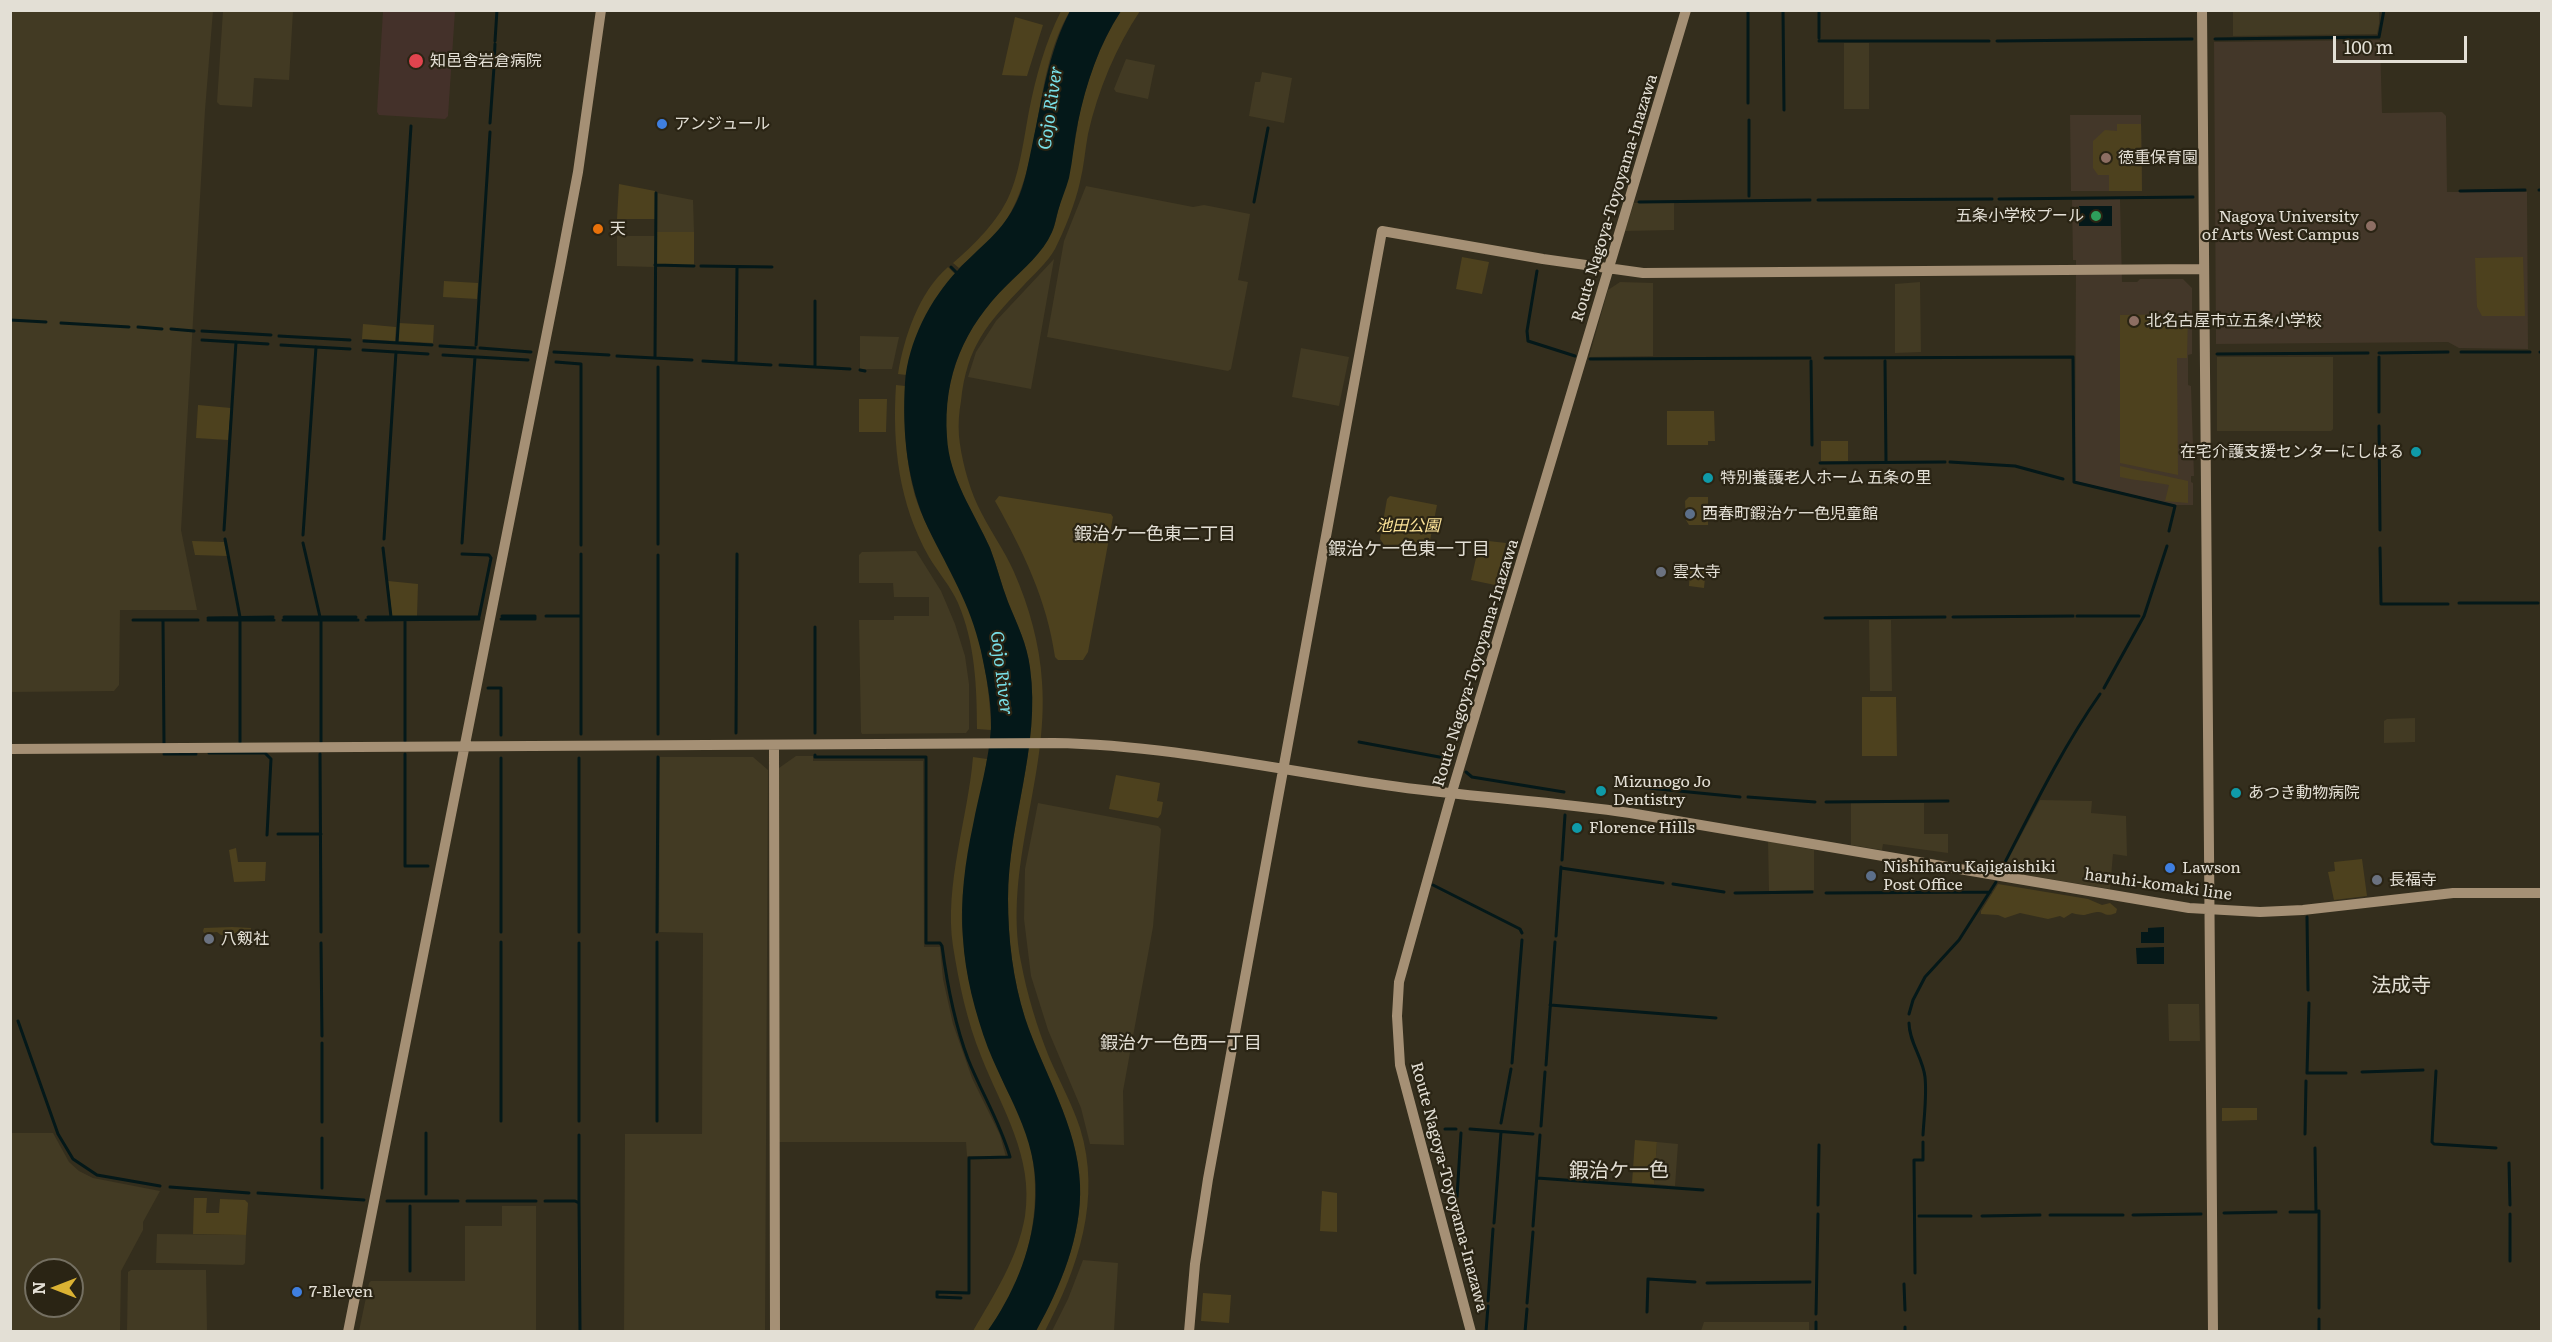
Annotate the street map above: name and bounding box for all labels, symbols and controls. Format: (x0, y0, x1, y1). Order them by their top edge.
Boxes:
scale bar (2336, 24, 2470, 62)
text: 100 m (2344, 33, 2393, 60)
place label: 知邑舎岩倉病院 (430, 51, 542, 71)
marker: 知邑舎岩倉病院 (407, 52, 425, 70)
water label: Gojo River (1034, 65, 1068, 151)
street label: Route Nagoya-Toyoyama-Inazawa (1568, 72, 1662, 324)
place label: アンジュール (674, 114, 770, 134)
marker: アンジュール (655, 117, 669, 131)
place label: 徳重保育園 (2118, 148, 2198, 168)
marker: 徳重保育園 (2099, 151, 2113, 165)
place label: 五条小学校プール (1956, 206, 2084, 226)
place label: Nagoya University of Arts West Campus (2202, 207, 2359, 245)
marker: 五条小学校プール (2089, 209, 2103, 223)
place label: 天 (610, 219, 626, 239)
marker: Nagoya University of Arts West Campus (2364, 219, 2378, 233)
marker: 天 (591, 222, 605, 236)
place label: 北名古屋市立五条小学校 (2146, 311, 2322, 331)
marker: 北名古屋市立五条小学校 (2127, 314, 2141, 328)
place label: 在宅介護支援センターにしはる (2180, 442, 2404, 462)
marker: 在宅介護支援センターにしはる (2409, 445, 2423, 459)
place label: 特別養護老人ホーム 五条の里 (1720, 468, 1931, 488)
marker: 特別養護老人ホーム 五条の里 (1701, 471, 1715, 485)
place label: 西春町鍜治ケ一色児童館 (1702, 504, 1878, 524)
marker: 西春町鍜治ケ一色児童館 (1683, 507, 1697, 521)
park label: 池田公園 (1376, 516, 1440, 536)
district label: 鍜治ケ一色東二丁目 (1074, 524, 1236, 546)
street label: Route Nagoya-Toyoyama-Inazawa (1429, 537, 1523, 789)
district label: 鍜治ケ一色東一丁目 (1328, 539, 1490, 561)
place label: 雲太寺 (1673, 562, 1721, 582)
marker: 雲太寺 (1654, 565, 1668, 579)
water label: Gojo River (985, 630, 1017, 716)
place label: Mizunogo Jo Dentistry (1613, 772, 1711, 810)
place label: あつき動物病院 (2248, 783, 2360, 803)
marker: Mizunogo Jo Dentistry (1594, 784, 1608, 798)
marker: あつき動物病院 (2229, 786, 2243, 800)
place label: Florence Hills (1589, 818, 1695, 838)
marker: Florence Hills (1570, 821, 1584, 835)
place label: Nishiharu Kajigaishiki Post Office (1883, 857, 2056, 895)
place label: Lawson (2182, 858, 2241, 878)
marker: Lawson (2163, 861, 2177, 875)
street label: haruhi-komaki line (2083, 865, 2233, 905)
marker: Nishiharu Kajigaishiki Post Office (1864, 869, 1878, 883)
place label: 長福寺 (2389, 870, 2437, 890)
marker: 長福寺 (2370, 873, 2384, 887)
place label: 八剱社 (221, 929, 269, 949)
marker: 八剱社 (202, 932, 216, 946)
district label: 法成寺 (2371, 974, 2431, 998)
district label: 鍜治ケ一色西一丁目 (1100, 1033, 1262, 1055)
street label: Route Nagoya-Toyoyama-Inazawa (1406, 1060, 1492, 1314)
district label: 鍜治ケ一色 (1569, 1159, 1669, 1183)
north arrow (24, 1258, 84, 1318)
text: N (26, 1281, 50, 1295)
place label: 7-Eleven (309, 1282, 373, 1302)
marker: 7-Eleven (290, 1285, 304, 1299)

